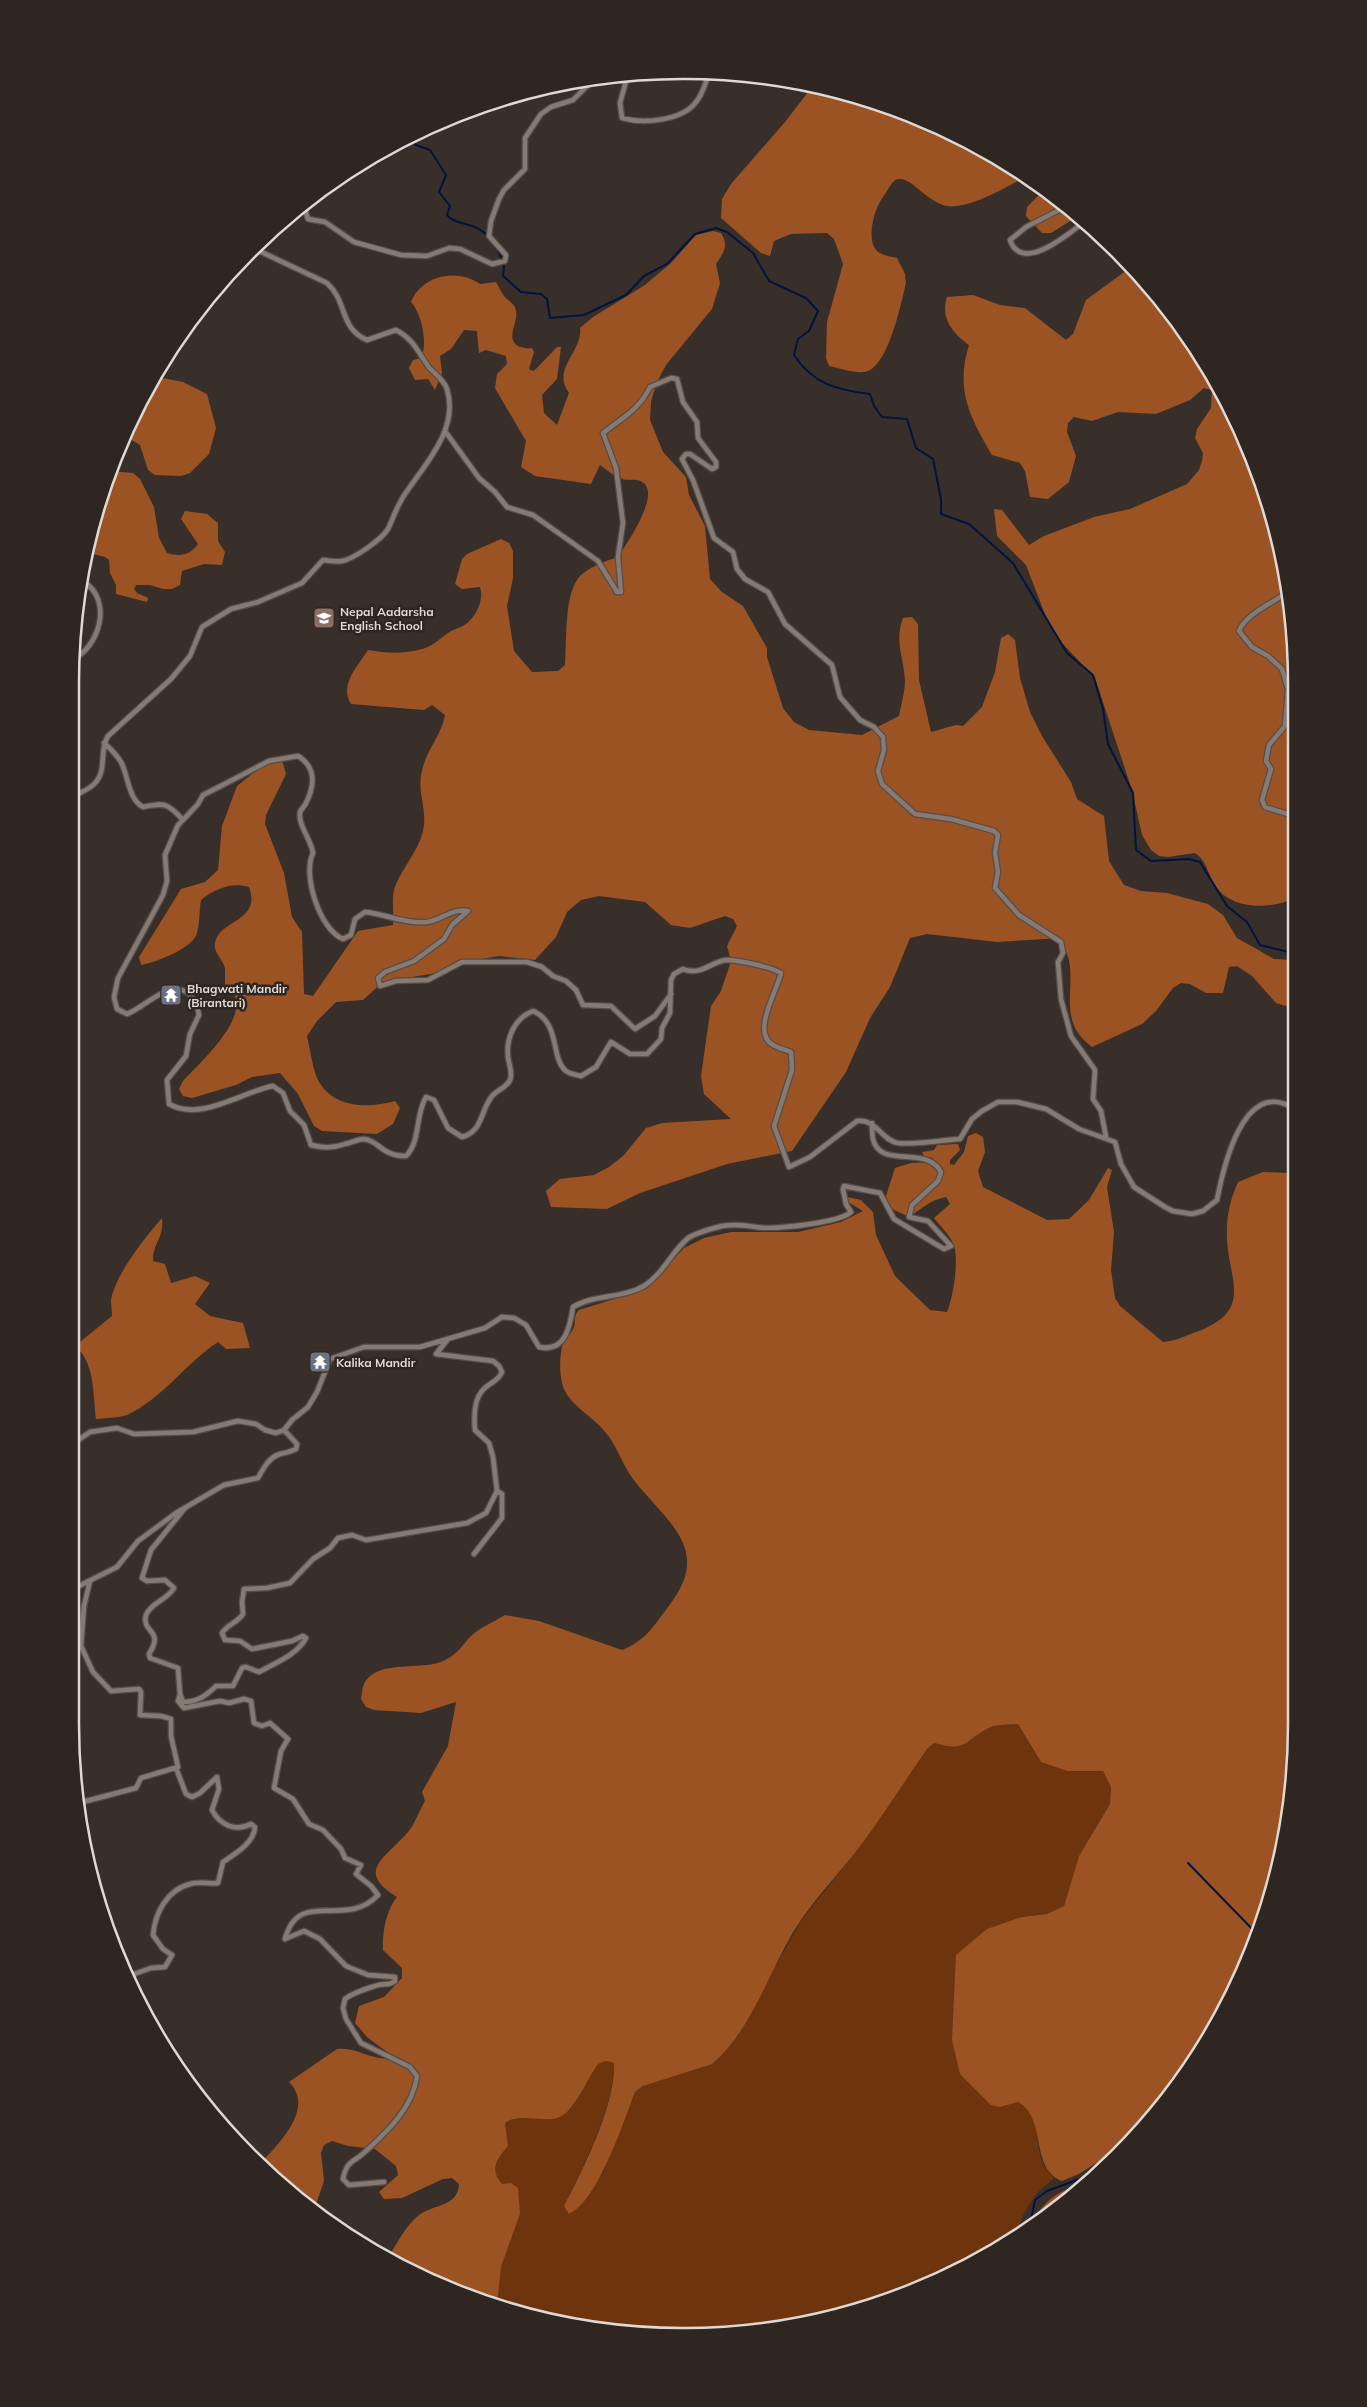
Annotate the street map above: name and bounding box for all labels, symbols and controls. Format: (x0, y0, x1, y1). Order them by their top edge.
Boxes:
place label: Nepal Aadarsha English School (340, 604, 434, 633)
school or university icon: Nepal Aadarsha English School (312, 606, 336, 630)
place label: Bhagwati Mandir (Birantari) (187, 981, 287, 1010)
temple icon: Bhagwati Mandir (Birantari) (159, 983, 183, 1007)
temple icon: Kalika Mandir (308, 1350, 332, 1374)
place label: Kalika Mandir (336, 1355, 416, 1370)

